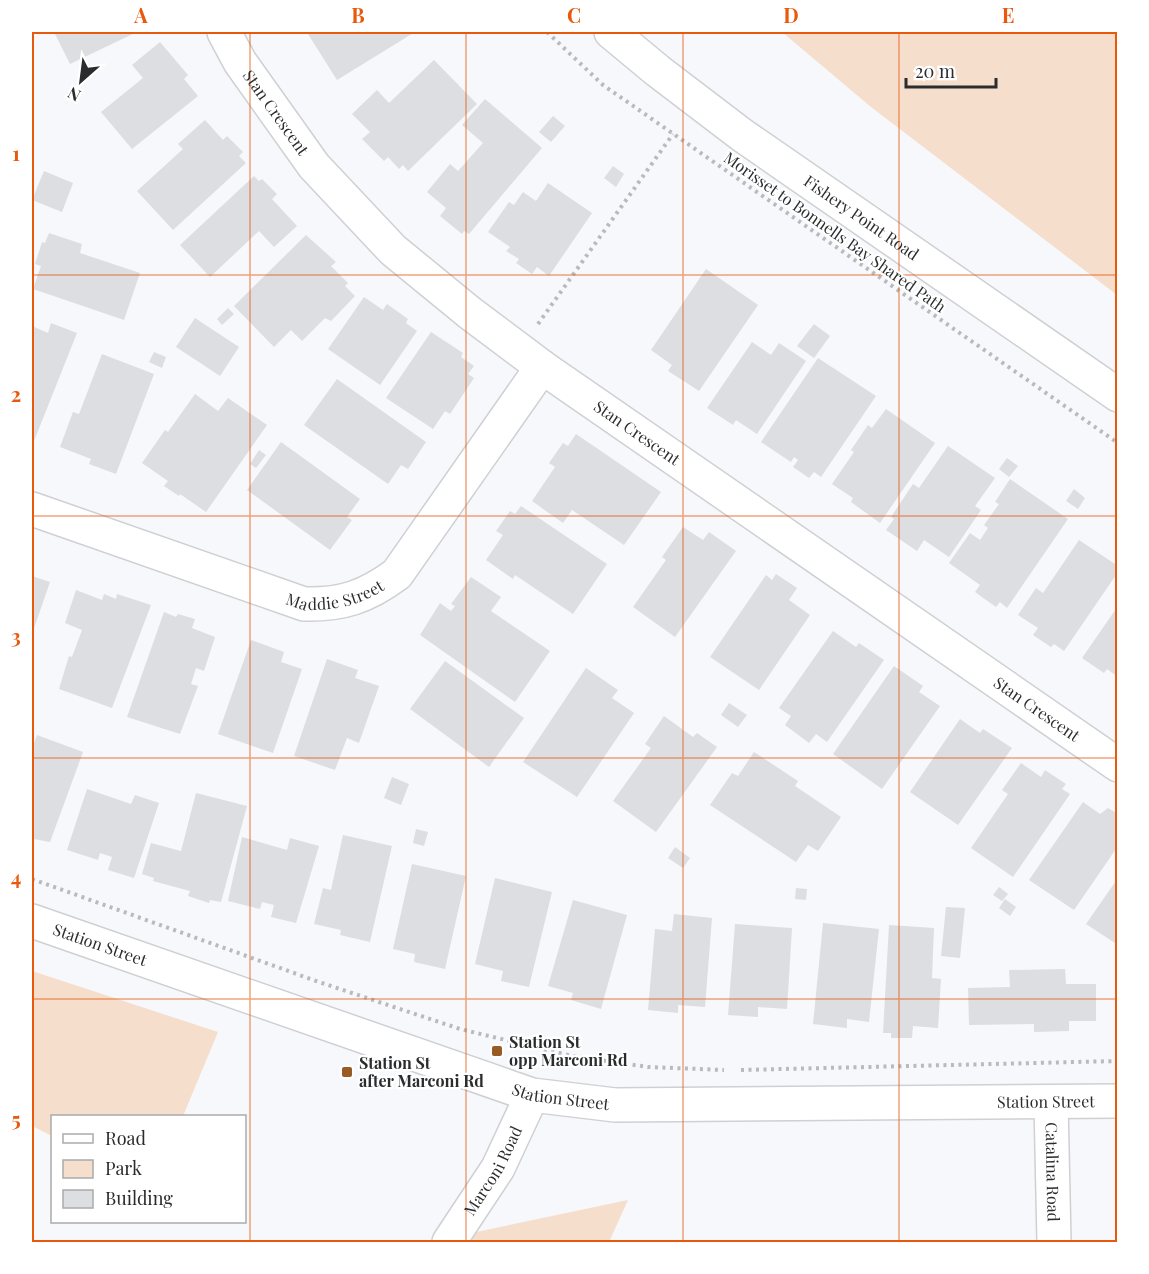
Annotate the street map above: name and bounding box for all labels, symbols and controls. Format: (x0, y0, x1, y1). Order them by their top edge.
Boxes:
text: A (133, 1, 148, 28)
text: B (351, 1, 365, 28)
text: C (567, 1, 581, 28)
text: D (783, 1, 799, 28)
text: E (1002, 1, 1014, 28)
north arrow (51, 51, 111, 111)
scale bar (906, 51, 996, 89)
text: 20 m (915, 59, 955, 83)
street label: Stan Crescent (239, 65, 314, 159)
text: N (63, 82, 84, 107)
text: 1 (12, 139, 20, 166)
street label: Morisset to Bonnells Bay Shared Path (720, 147, 951, 317)
street label: Fishery Point Road (800, 170, 923, 264)
text: 2 (11, 380, 21, 407)
street label: Stan Crescent (590, 395, 685, 470)
street label: Maddie Street (283, 575, 388, 615)
text: 3 (11, 622, 21, 649)
street label: Stan Crescent (990, 671, 1085, 746)
text: 4 (11, 863, 21, 890)
street label: Station Street (50, 918, 150, 970)
place label: Station St opp Marconi Rd (509, 1031, 628, 1070)
marker: Station St opp Marconi Rd (490, 1044, 504, 1058)
place label: Station St after Marconi Rd (359, 1052, 484, 1091)
marker: Station St after Marconi Rd (340, 1065, 354, 1079)
street label: Station Street (509, 1078, 611, 1114)
street label: Station Street (997, 1090, 1095, 1112)
text: 5 (11, 1105, 21, 1132)
legend (51, 1115, 246, 1223)
street label: Marconi Road (459, 1122, 526, 1219)
street label: Catalina Road (1041, 1122, 1065, 1222)
text: Road (105, 1126, 146, 1150)
text: Park (105, 1156, 142, 1180)
text: Building (105, 1186, 173, 1210)

